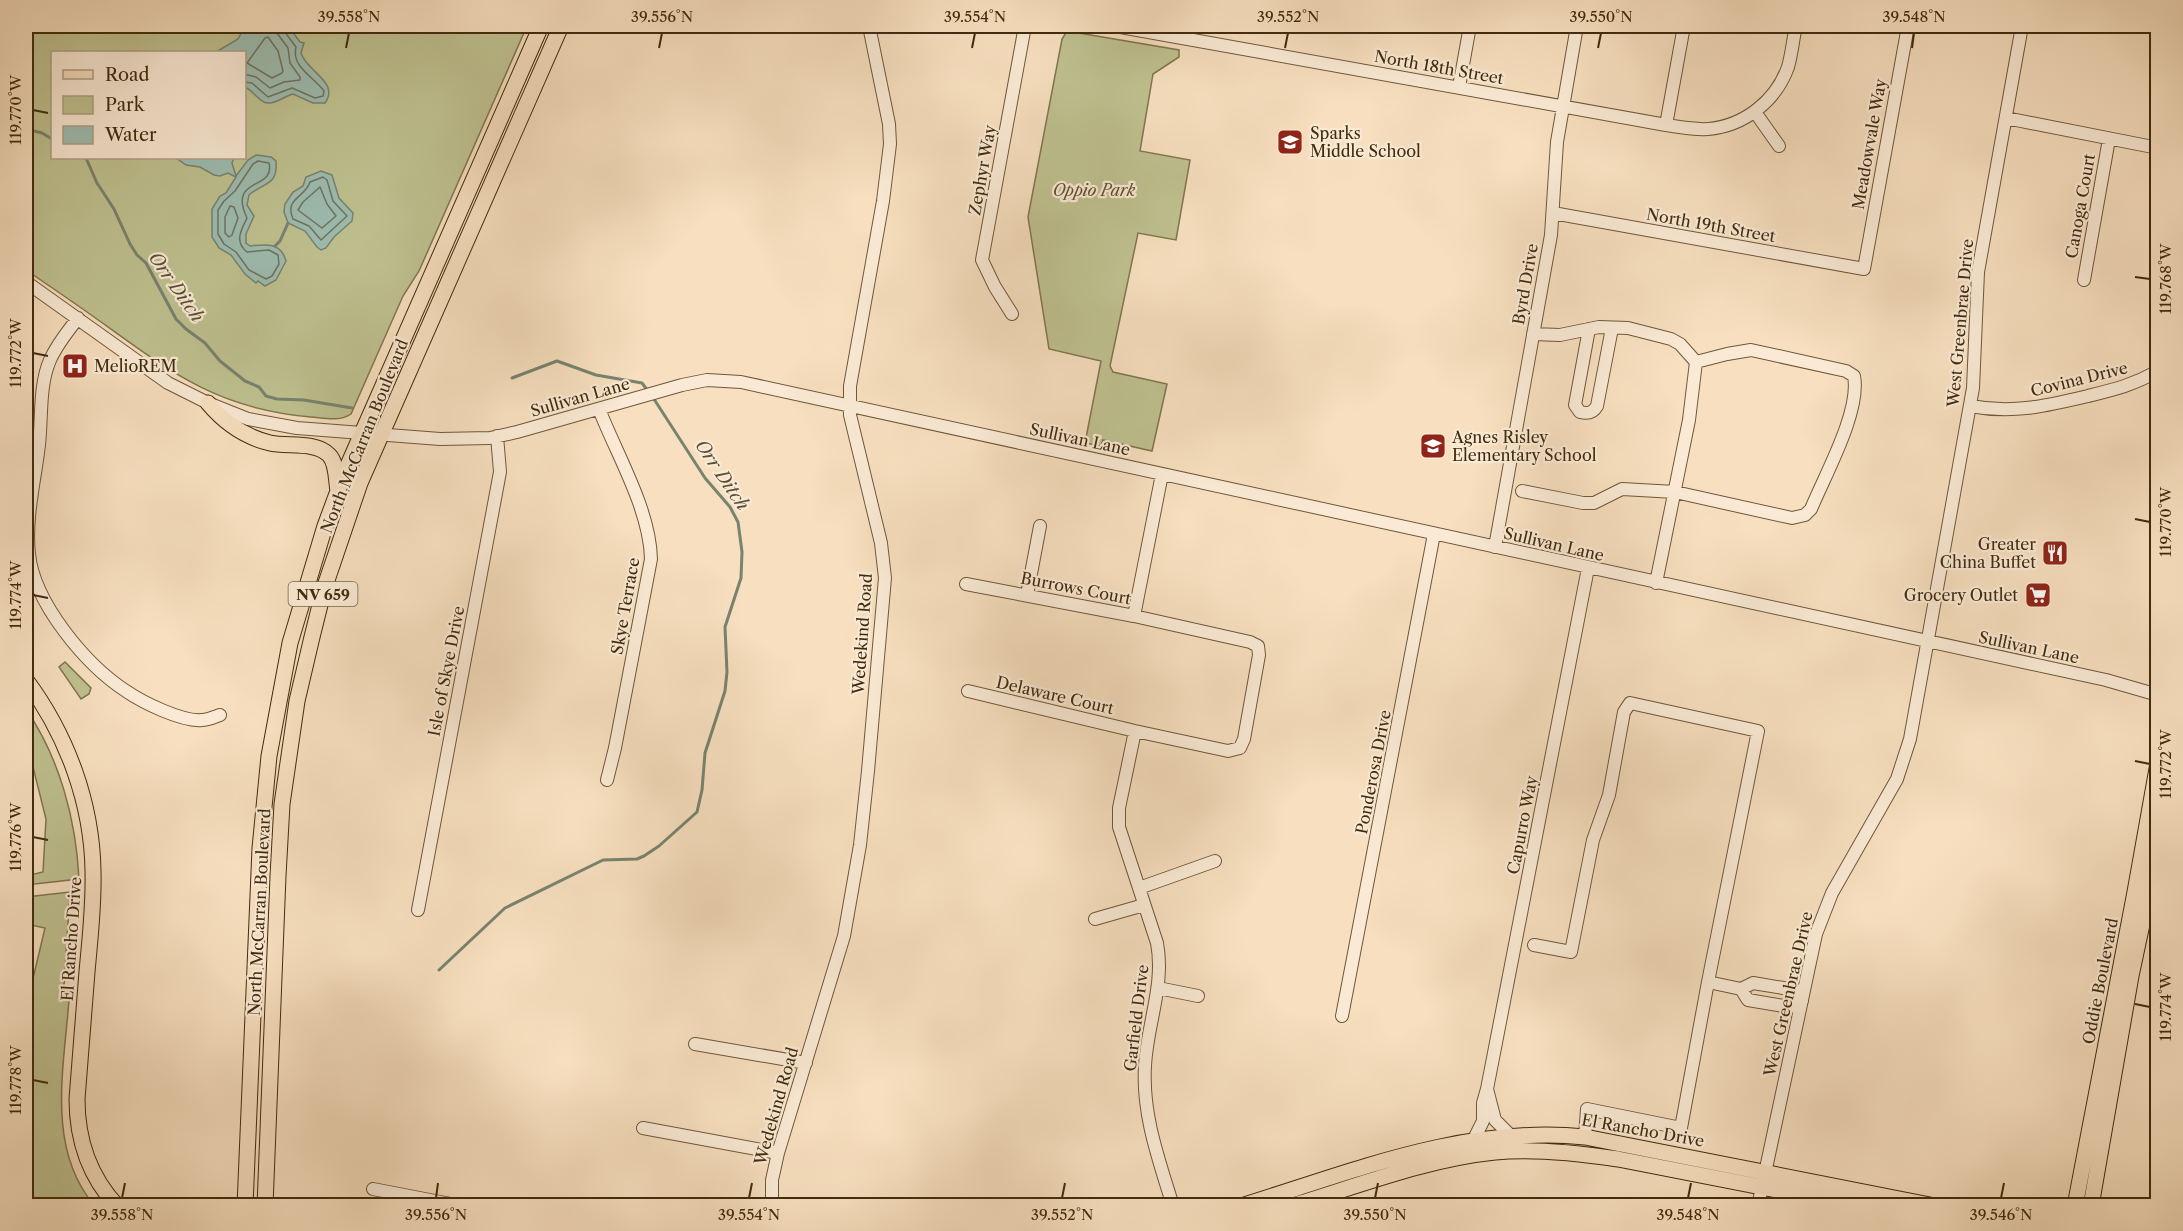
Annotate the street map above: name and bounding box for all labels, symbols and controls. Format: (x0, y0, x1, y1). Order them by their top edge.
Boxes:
text: 39.558°N (318, 7, 380, 26)
text: 39.556°N (631, 7, 693, 26)
text: 39.554°N (944, 7, 1006, 26)
text: 39.552°N (1257, 7, 1319, 26)
text: 39.550°N (1569, 7, 1633, 26)
text: 39.548°N (1882, 7, 1946, 26)
street label: North 18th Street (1373, 46, 1505, 88)
legend (51, 51, 246, 159)
text: Road (105, 64, 150, 86)
text: 119.770°W (6, 74, 25, 145)
street label: Meadowvale Way (1848, 76, 1891, 211)
text: Park (105, 94, 146, 116)
street label: Zephyr Way (964, 122, 1000, 217)
place label: Sparks Middle School (1310, 123, 1421, 161)
text: Water (104, 124, 157, 146)
school or university icon: Sparks Middle School (1275, 127, 1305, 157)
street label: Canoga Court (2061, 152, 2099, 260)
park label: Oppio Park (1053, 180, 1136, 200)
street label: North 19th Street (1645, 204, 1777, 246)
street label: West Greenbrae Drive (1943, 238, 1977, 409)
street label: Byrd Drive (1508, 242, 1542, 326)
text: 119.768°W (2156, 243, 2175, 314)
water label: Orr Ditch (144, 248, 208, 326)
text: 119.772°W (6, 318, 25, 388)
street label: North McCarran Boulevard (316, 336, 412, 536)
hospital icon: MelioREM (60, 351, 90, 381)
place label: MelioREM (94, 356, 177, 376)
street label: Covina Drive (2028, 357, 2130, 401)
street label: Sullivan Lane (528, 373, 632, 421)
street label: Sullivan Lane (1028, 419, 1132, 459)
place label: Agnes Risley Elementary School (1451, 427, 1597, 465)
school or university icon: Agnes Risley Elementary School (1418, 431, 1448, 461)
water label: Orr Ditch (690, 435, 754, 515)
text: 119.770°W (2156, 486, 2175, 557)
street label: Sullivan Lane (1502, 523, 1606, 565)
place label: Greater China Buffet (1940, 534, 2036, 572)
restaurant icon: Greater China Buffet (2040, 538, 2070, 568)
street label: Skye Terrace (607, 556, 643, 656)
text: 119.774°W (6, 560, 25, 629)
street label: Burrows Court (1019, 567, 1133, 609)
street label: Wedekind Road (848, 572, 876, 696)
supermarket icon: Grocery Outlet (2023, 580, 2053, 610)
road number: NV 659 (288, 582, 358, 606)
place label: Grocery Outlet (1904, 585, 2018, 605)
street label: Isle of Skye Drive (424, 604, 468, 738)
street label: Sullivan Lane (1977, 627, 2081, 667)
street label: Delaware Court (994, 672, 1116, 718)
street label: Ponderosa Drive (1351, 708, 1395, 836)
text: 119.772°W (2156, 729, 2175, 799)
street label: Capurro Way (1503, 773, 1542, 876)
text: 119.776°W (6, 802, 25, 871)
street label: North McCarran Boulevard (244, 808, 274, 1016)
street label: El Rancho Drive (57, 876, 85, 1002)
street label: West Greenbrae Drive (1759, 909, 1817, 1079)
street label: Oddie Boulevard (2078, 916, 2122, 1046)
street label: Garfield Drive (1120, 963, 1152, 1073)
text: 119.774°W (2156, 972, 2175, 1041)
text: 119.778°W (6, 1045, 25, 1115)
street label: Wedekind Road (749, 1045, 802, 1168)
street label: El Rancho Drive (1580, 1109, 1706, 1151)
text: 39.558°N (91, 1205, 153, 1224)
text: 39.556°N (405, 1205, 467, 1224)
text: 39.554°N (718, 1205, 780, 1224)
text: 39.552°N (1031, 1205, 1093, 1224)
text: 39.550°N (1343, 1205, 1407, 1224)
text: 39.548°N (1656, 1205, 1720, 1224)
text: 39.546°N (1970, 1205, 2033, 1224)

